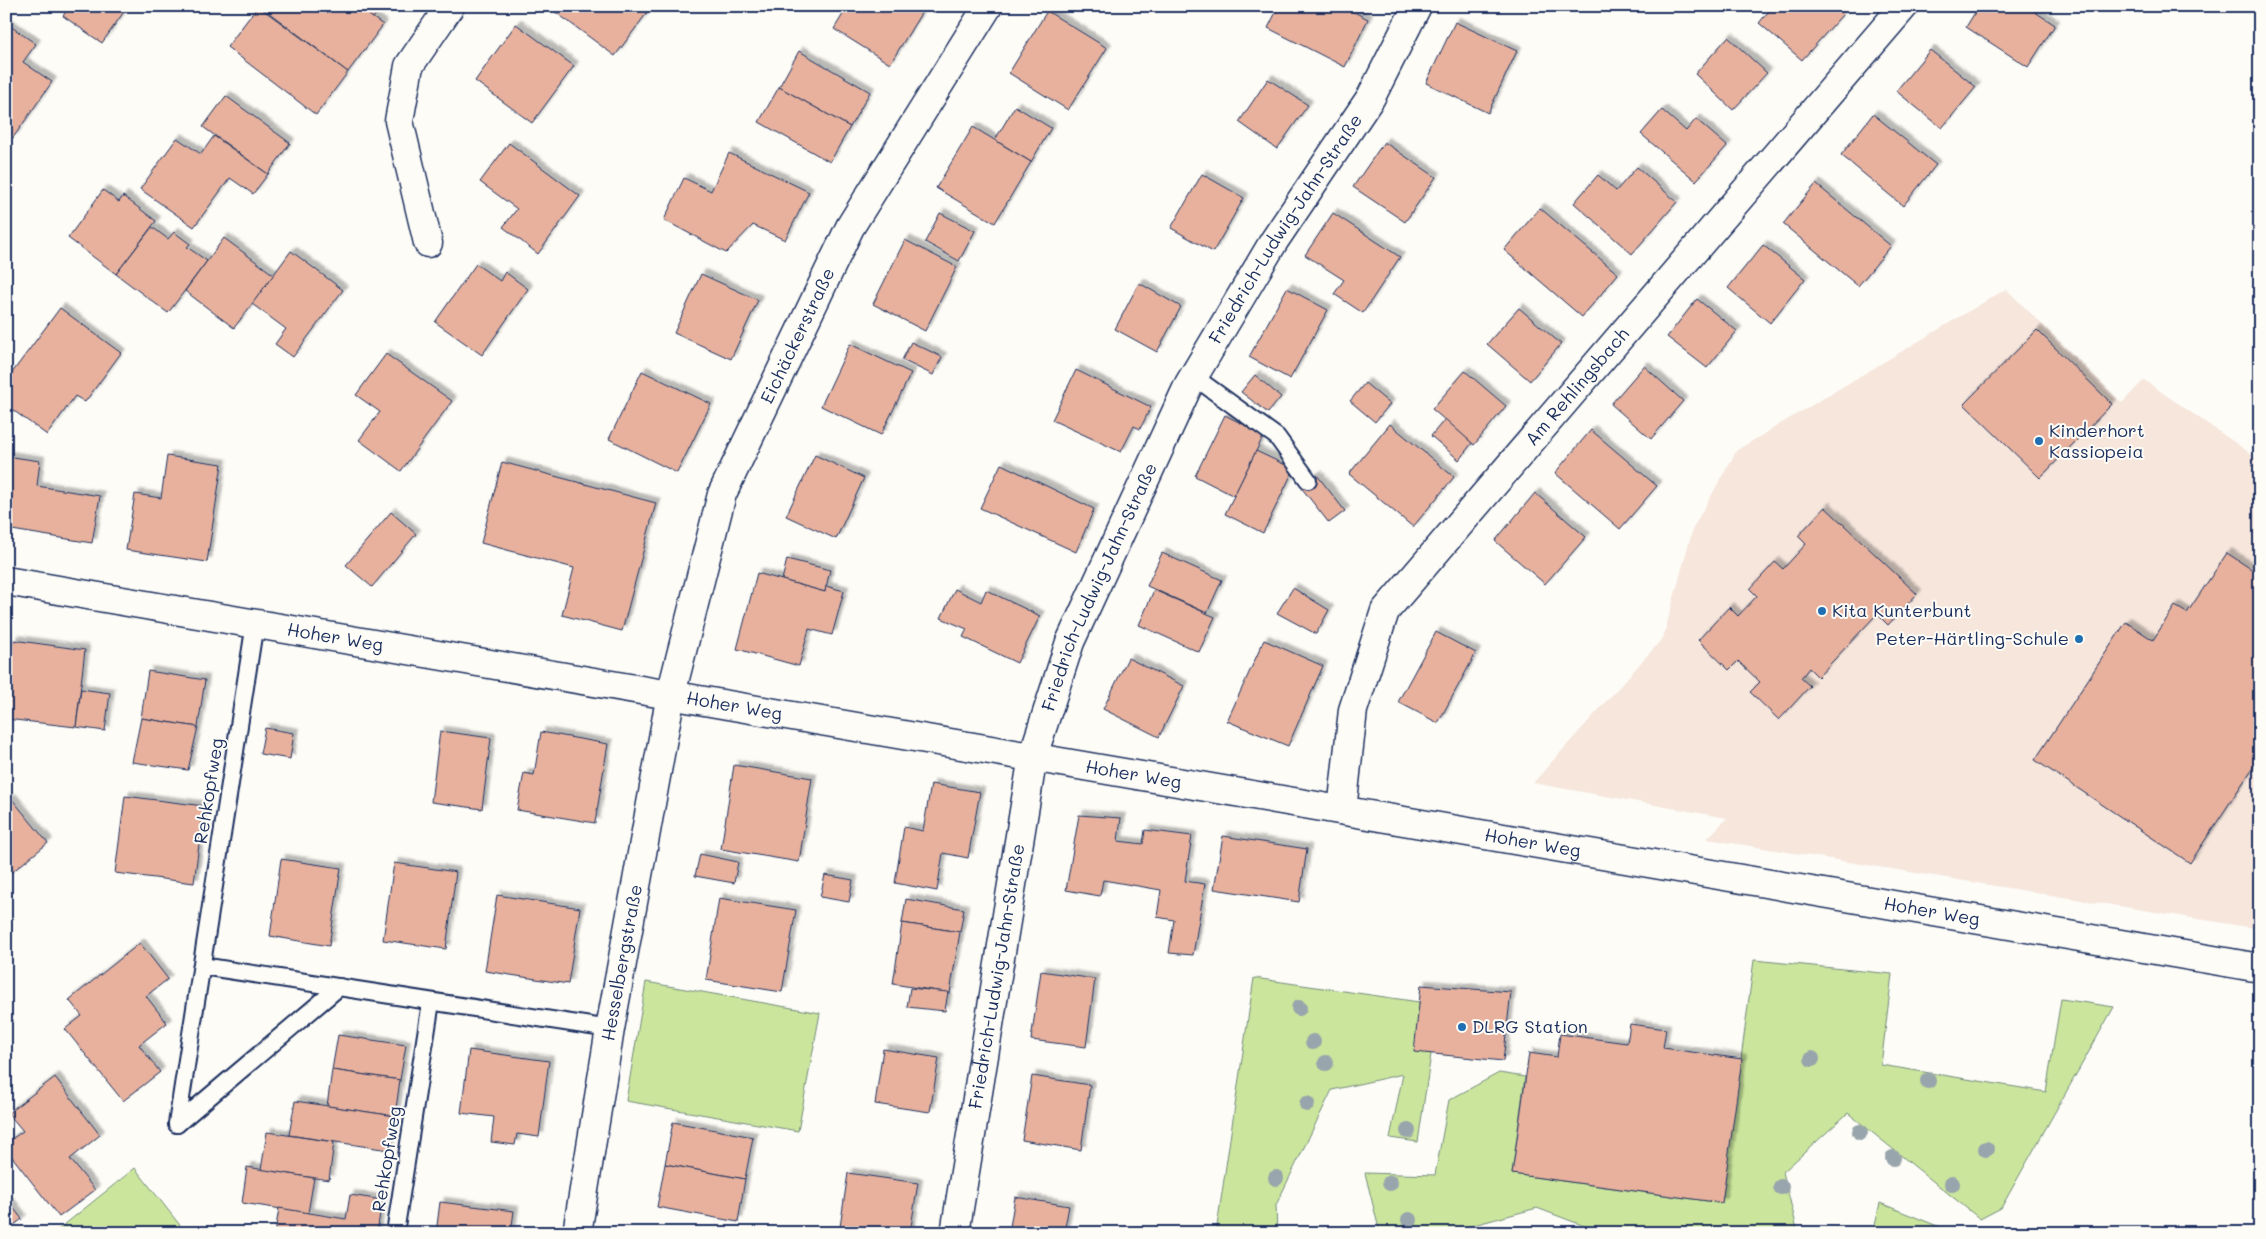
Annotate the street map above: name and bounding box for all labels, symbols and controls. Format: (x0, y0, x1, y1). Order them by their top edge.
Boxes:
street label: Friedrich-Ludwig-Jahn-Straße (1203, 109, 1367, 348)
street label: Eichäckerstraße (754, 264, 840, 407)
street label: Am Rehlingsbach (1519, 322, 1634, 450)
place label: Kinderhort Kassiopeia (2049, 418, 2145, 463)
marker: Kinderhort Kassiopeia (2033, 435, 2045, 447)
street label: Friedrich-Ludwig-Jahn-Straße (1035, 459, 1162, 714)
place label: Kita Kunterbunt (1832, 598, 1971, 622)
marker: Kita Kunterbunt (1816, 605, 1828, 617)
street label: Hoher Weg (285, 616, 385, 657)
place label: Peter-Härtling-Schule (1876, 626, 2069, 650)
marker: Peter-Härtling-Schule (2073, 633, 2085, 645)
street label: Hoher Weg (685, 685, 784, 725)
street label: Rehkopfweg (188, 736, 228, 845)
street label: Hoher Weg (1084, 754, 1184, 794)
street label: Hoher Weg (1483, 822, 1583, 862)
street label: Friedrich-Ludwig-Jahn-Straße (962, 842, 1029, 1111)
street label: Hesselbergstraße (595, 882, 647, 1043)
street label: Hoher Weg (1882, 891, 1982, 931)
place label: DLRG Station (1472, 1014, 1588, 1038)
marker: DLRG Station (1456, 1021, 1468, 1033)
street label: Rehkopfweg (366, 1104, 406, 1213)

